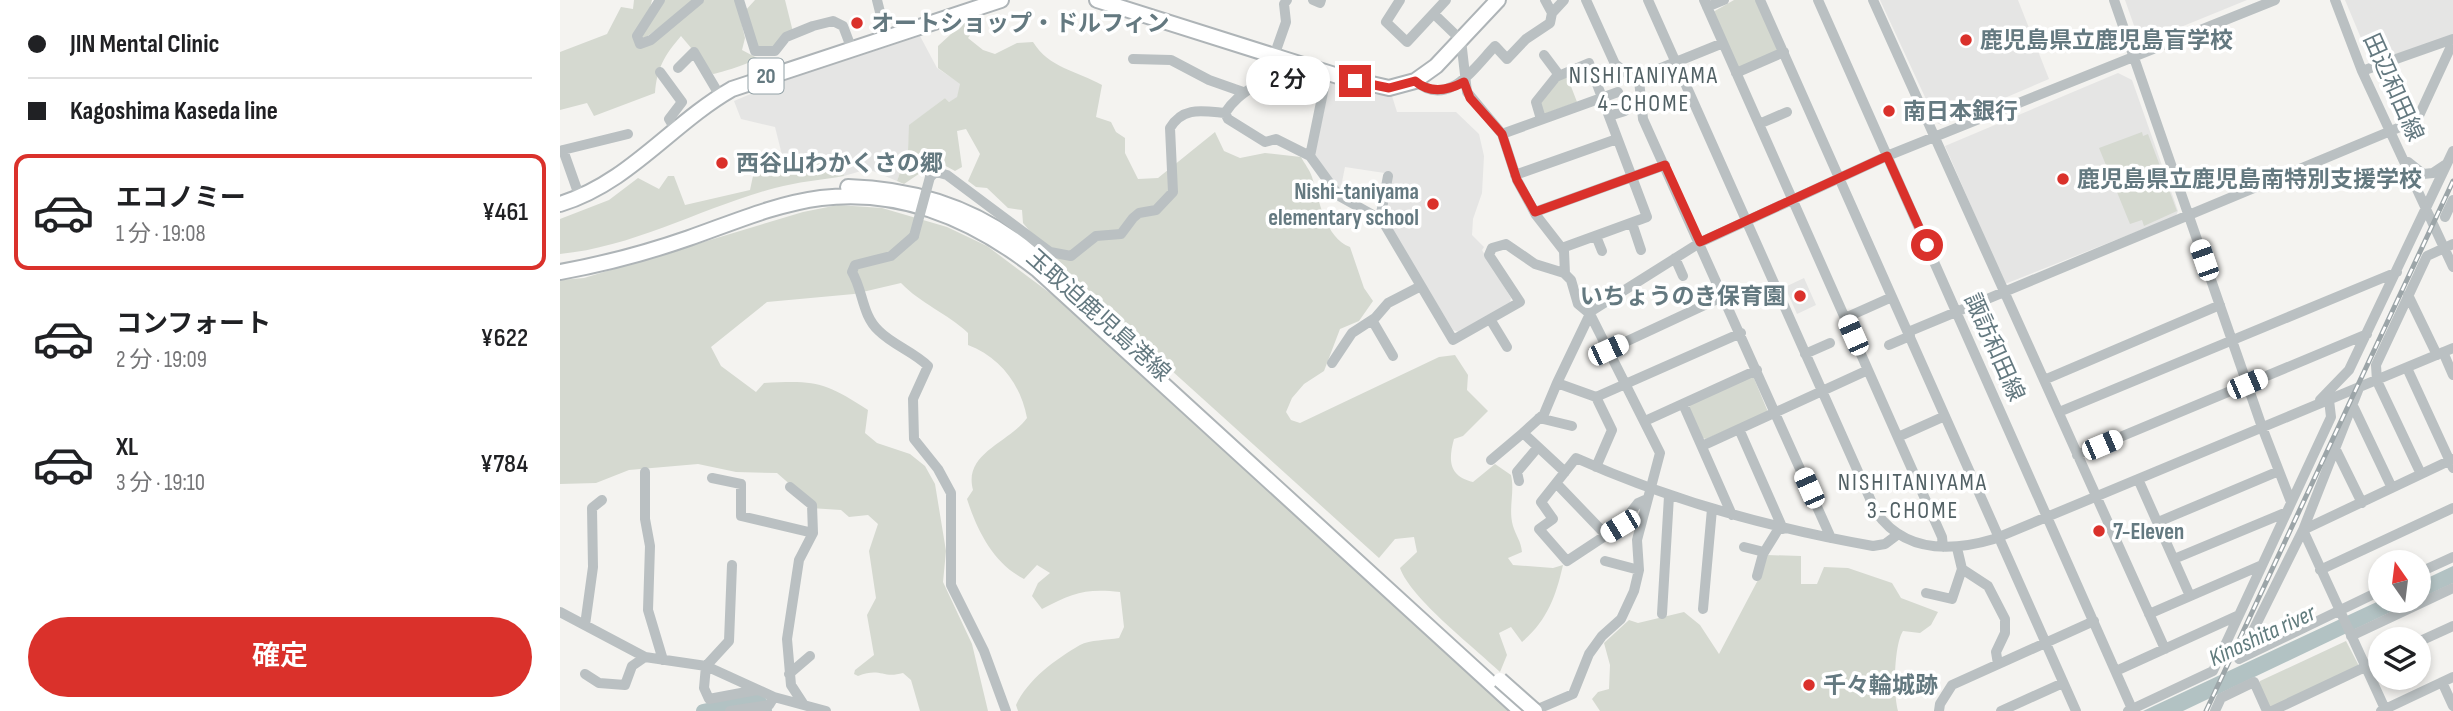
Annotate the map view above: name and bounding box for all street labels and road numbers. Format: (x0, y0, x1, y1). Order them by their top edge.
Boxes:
street label: 田辺和田線 (2357, 29, 2429, 146)
road number: 20 (748, 58, 784, 94)
street label: 玉取迫鹿児島港線 (1021, 244, 1176, 388)
street label: 諏訪和田線 (1958, 289, 2030, 406)

